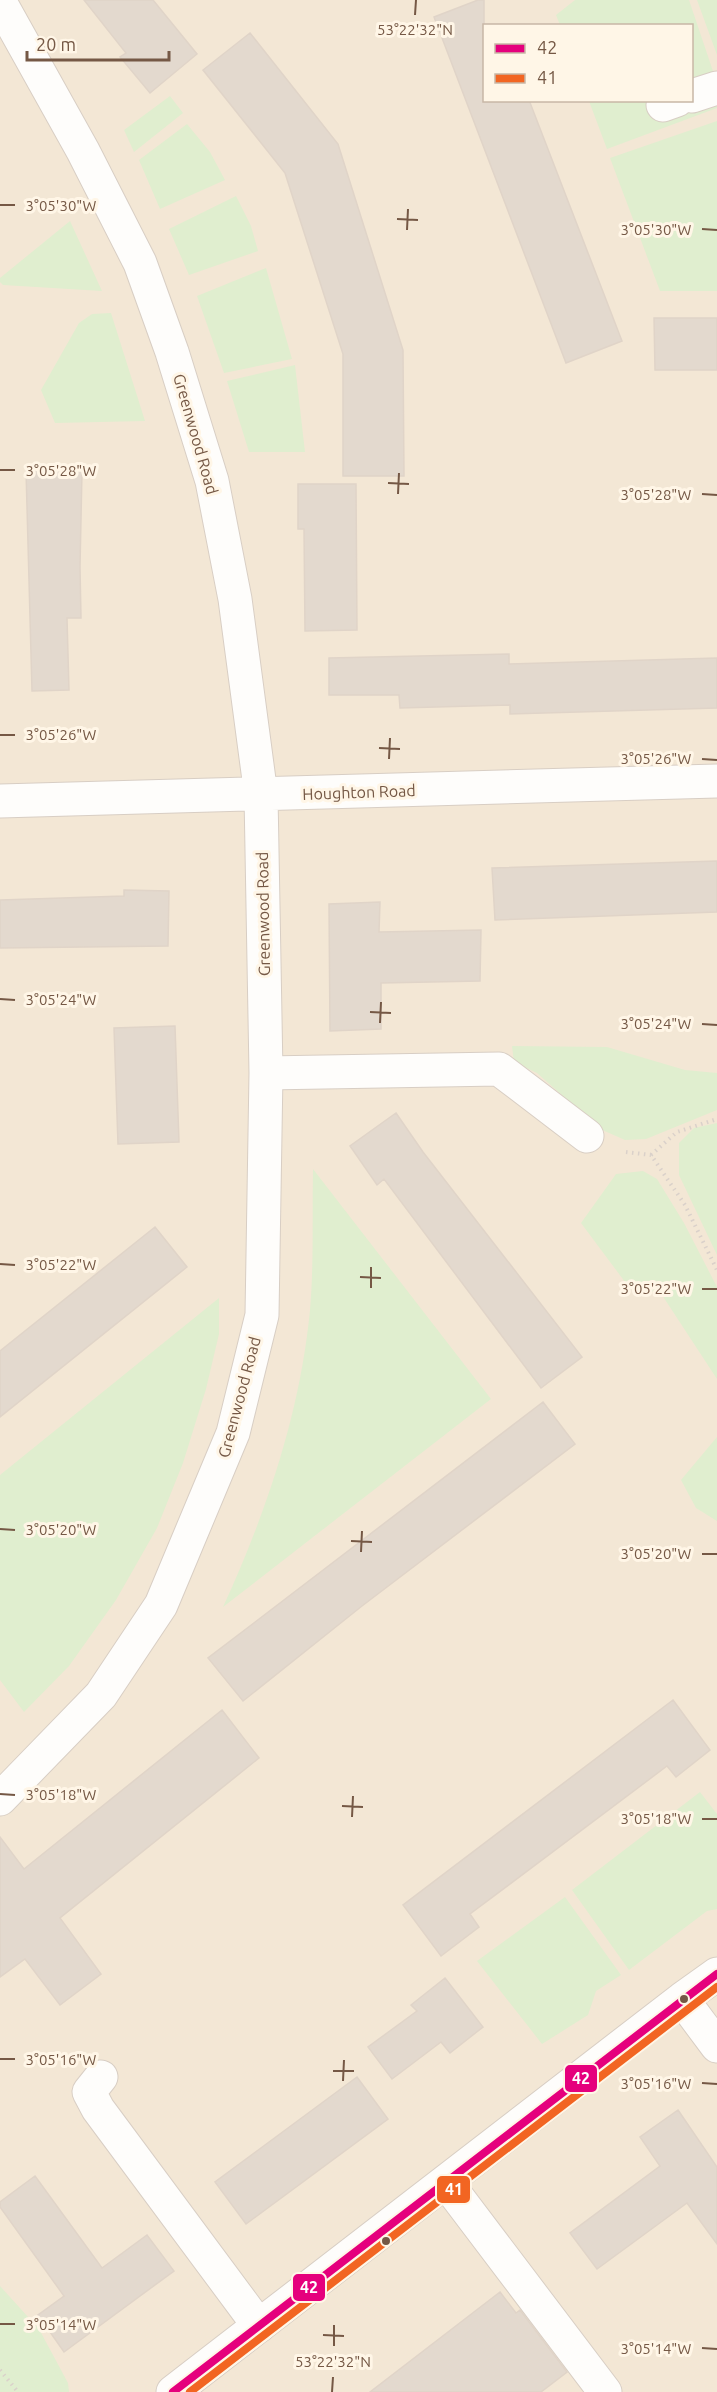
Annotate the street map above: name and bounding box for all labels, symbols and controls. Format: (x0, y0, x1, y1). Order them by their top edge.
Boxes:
text: 53°22'32"N (377, 21, 453, 38)
scale bar (27, 24, 170, 62)
legend (483, 24, 693, 102)
text: 20 m (36, 34, 76, 54)
text: 42 (537, 37, 557, 57)
text: 41 (537, 67, 557, 87)
text: 3°05'30"W (26, 197, 97, 214)
text: 3°05'30"W (621, 221, 692, 238)
street label: Greenwood Road (170, 372, 222, 496)
text: 3°05'28"W (26, 462, 97, 479)
text: 3°05'28"W (621, 486, 692, 503)
text: 3°05'26"W (26, 726, 97, 743)
text: 3°05'26"W (621, 750, 692, 767)
street label: Houghton Road (302, 781, 416, 803)
street label: Greenwood Road (253, 852, 273, 976)
text: 3°05'24"W (26, 991, 97, 1008)
text: 3°05'24"W (621, 1015, 692, 1032)
text: 3°05'22"W (26, 1256, 97, 1273)
text: 3°05'22"W (621, 1280, 692, 1297)
street label: Greenwood Road (214, 1335, 264, 1459)
text: 3°05'20"W (26, 1521, 97, 1538)
text: 3°05'20"W (621, 1545, 692, 1562)
text: 3°05'18"W (26, 1786, 97, 1803)
text: 3°05'18"W (621, 1810, 692, 1827)
unlabelled marker (678, 1993, 690, 2005)
text: 3°05'16"W (26, 2051, 97, 2068)
line badge: 42 (564, 2064, 598, 2093)
text: 42 (572, 2069, 590, 2087)
text: 3°05'16"W (621, 2075, 692, 2092)
line badge: 41 (436, 2175, 471, 2204)
text: 41 (445, 2180, 463, 2198)
unlabelled marker (380, 2235, 392, 2247)
line badge: 42 (292, 2273, 326, 2302)
text: 42 (300, 2278, 318, 2296)
text: 3°05'14"W (26, 2316, 97, 2333)
text: 3°05'14"W (621, 2340, 692, 2357)
text: 53°22'32"N (295, 2353, 371, 2370)

